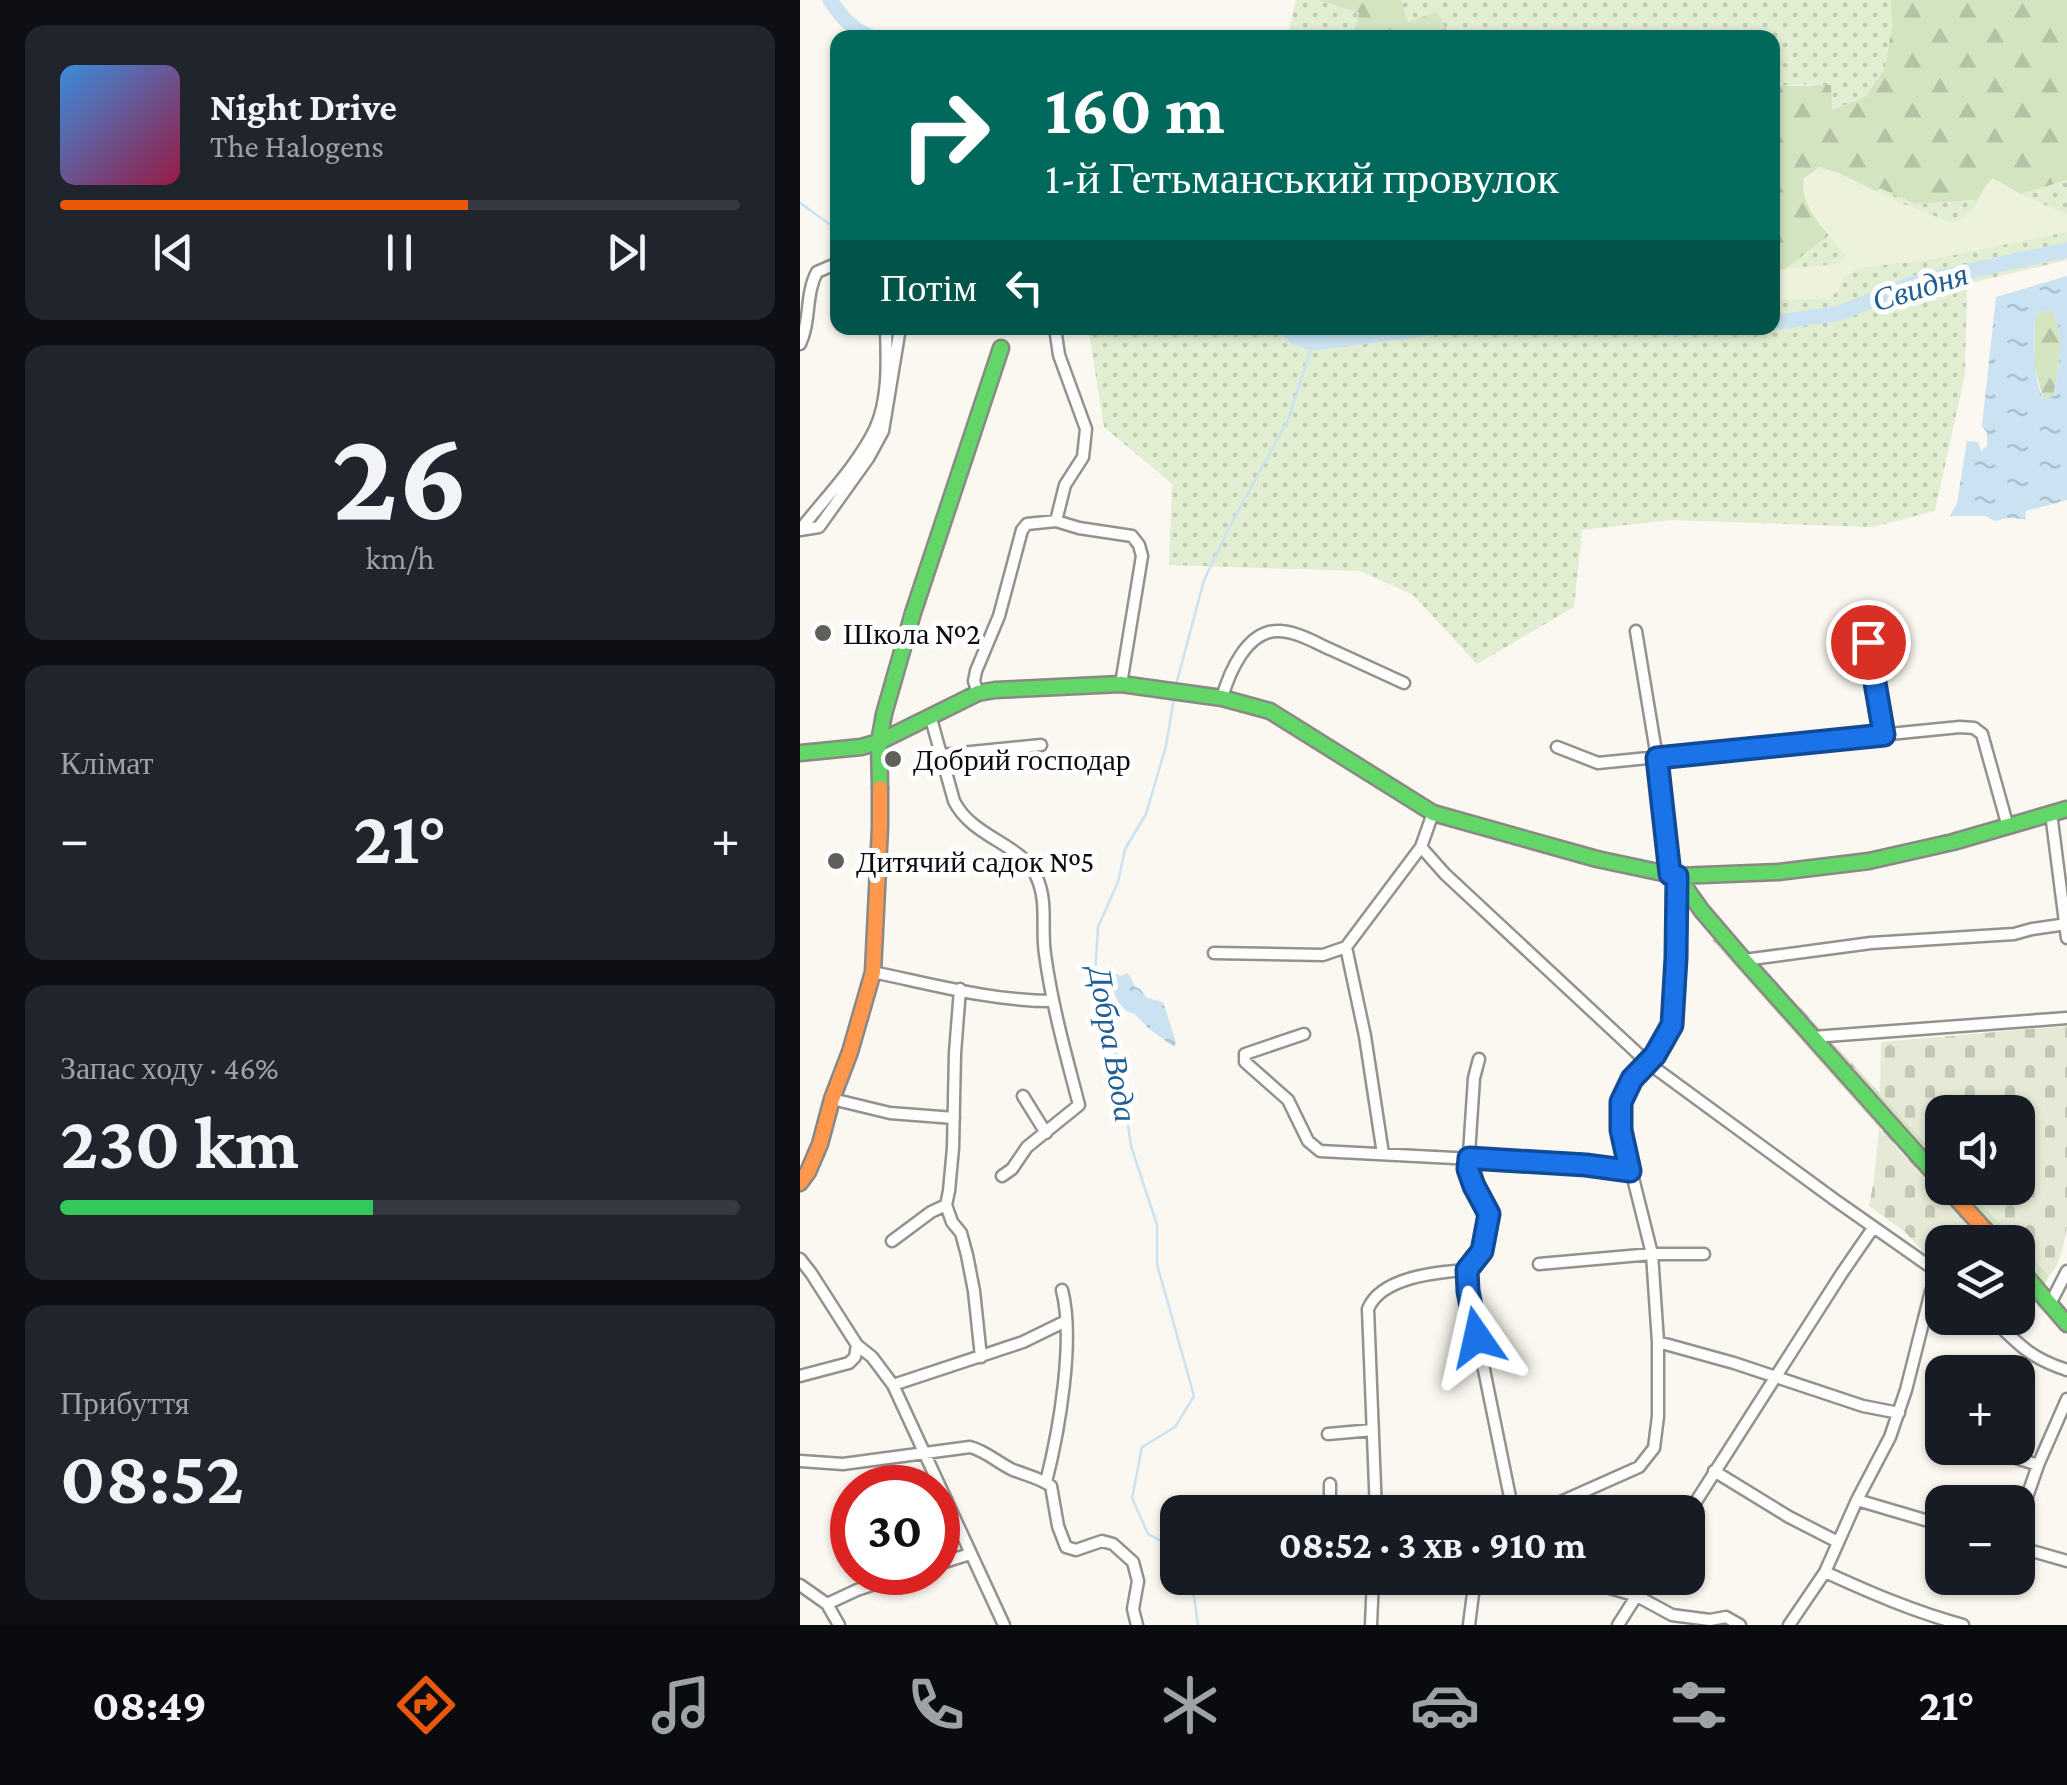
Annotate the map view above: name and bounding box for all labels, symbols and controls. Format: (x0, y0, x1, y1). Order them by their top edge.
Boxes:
icon: right (880, 70, 1010, 200)
text: 160 m (1045, 70, 1225, 148)
text: Night Drive (210, 86, 397, 128)
text: The Halogens (210, 128, 384, 164)
text: 1-й Гетьманський провулок (1045, 153, 1559, 203)
icon: previous (146, 225, 201, 280)
icon: pause (372, 225, 427, 280)
icon: next (599, 225, 654, 280)
water label: Свидня (1868, 255, 1972, 319)
icon: left (997, 260, 1052, 315)
text: Потім (880, 267, 977, 309)
text: 26 (331, 402, 469, 547)
text: km/h (366, 540, 435, 576)
pin (1826, 600, 1911, 685)
icon: arrive (1841, 615, 1896, 670)
place label: Школа №2 (843, 617, 981, 650)
marker: Школа №2 (812, 622, 834, 644)
place label: Добрий господар (913, 743, 1131, 776)
text: Клімат (60, 745, 154, 781)
marker: Добрий господар (882, 748, 904, 770)
text: 21° (353, 796, 447, 879)
text: − (60, 808, 89, 869)
text: + (711, 808, 740, 869)
place label: Дитячий садок №5 (856, 845, 1095, 878)
marker: Дитячий садок №5 (825, 850, 847, 872)
water label: Добра Вода (1081, 960, 1144, 1125)
text: Запас ходу · 46% (60, 1050, 279, 1086)
map controls (1925, 1095, 2035, 1595)
button: sound (1925, 1095, 2035, 1205)
text: 230 km (60, 1101, 299, 1184)
button: layers (1925, 1225, 2035, 1335)
position arrow (1425, 1285, 1529, 1389)
button: + (1925, 1355, 2035, 1465)
text: Прибуття (60, 1385, 190, 1421)
text: 08:52 (60, 1436, 244, 1519)
speed limit sign: 30 (830, 1465, 960, 1595)
button: − (1925, 1485, 2035, 1595)
text: 08:52 · 3 хв · 910 m (1279, 1524, 1586, 1566)
icon: directions (391, 1670, 461, 1740)
icon: music (646, 1670, 716, 1740)
icon: phone (901, 1670, 971, 1740)
icon: climate (1155, 1670, 1225, 1740)
icon: car (1410, 1670, 1480, 1740)
icon: filters (1664, 1670, 1734, 1740)
text: 08:49 (92, 1680, 207, 1730)
text: 21° (1919, 1680, 1975, 1730)

